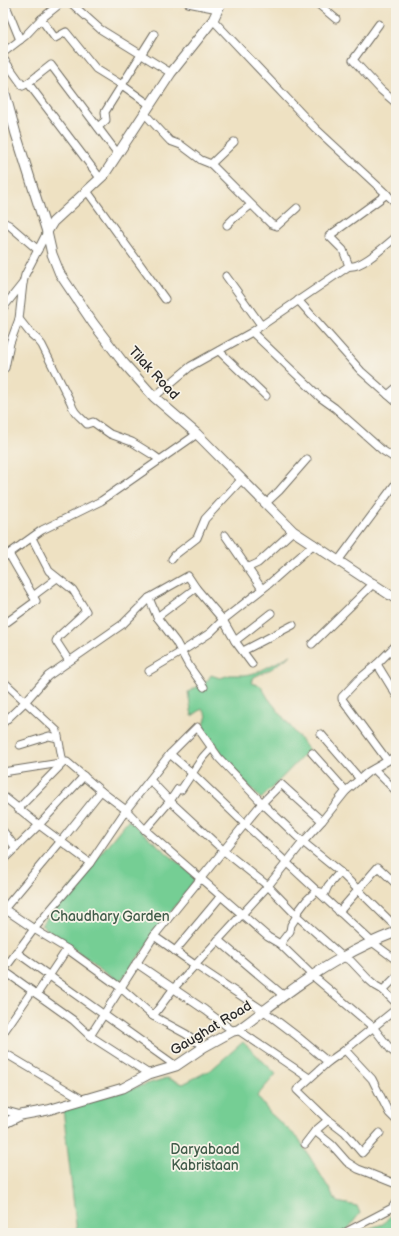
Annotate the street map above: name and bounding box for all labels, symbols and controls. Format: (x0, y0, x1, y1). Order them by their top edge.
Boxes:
street label: Tilak Road (125, 343, 183, 403)
park label: Chaudhary Garden (50, 908, 170, 925)
street label: Gaughat Road (167, 997, 255, 1059)
park label: Daryabaad Kabristaan (170, 1141, 240, 1174)

